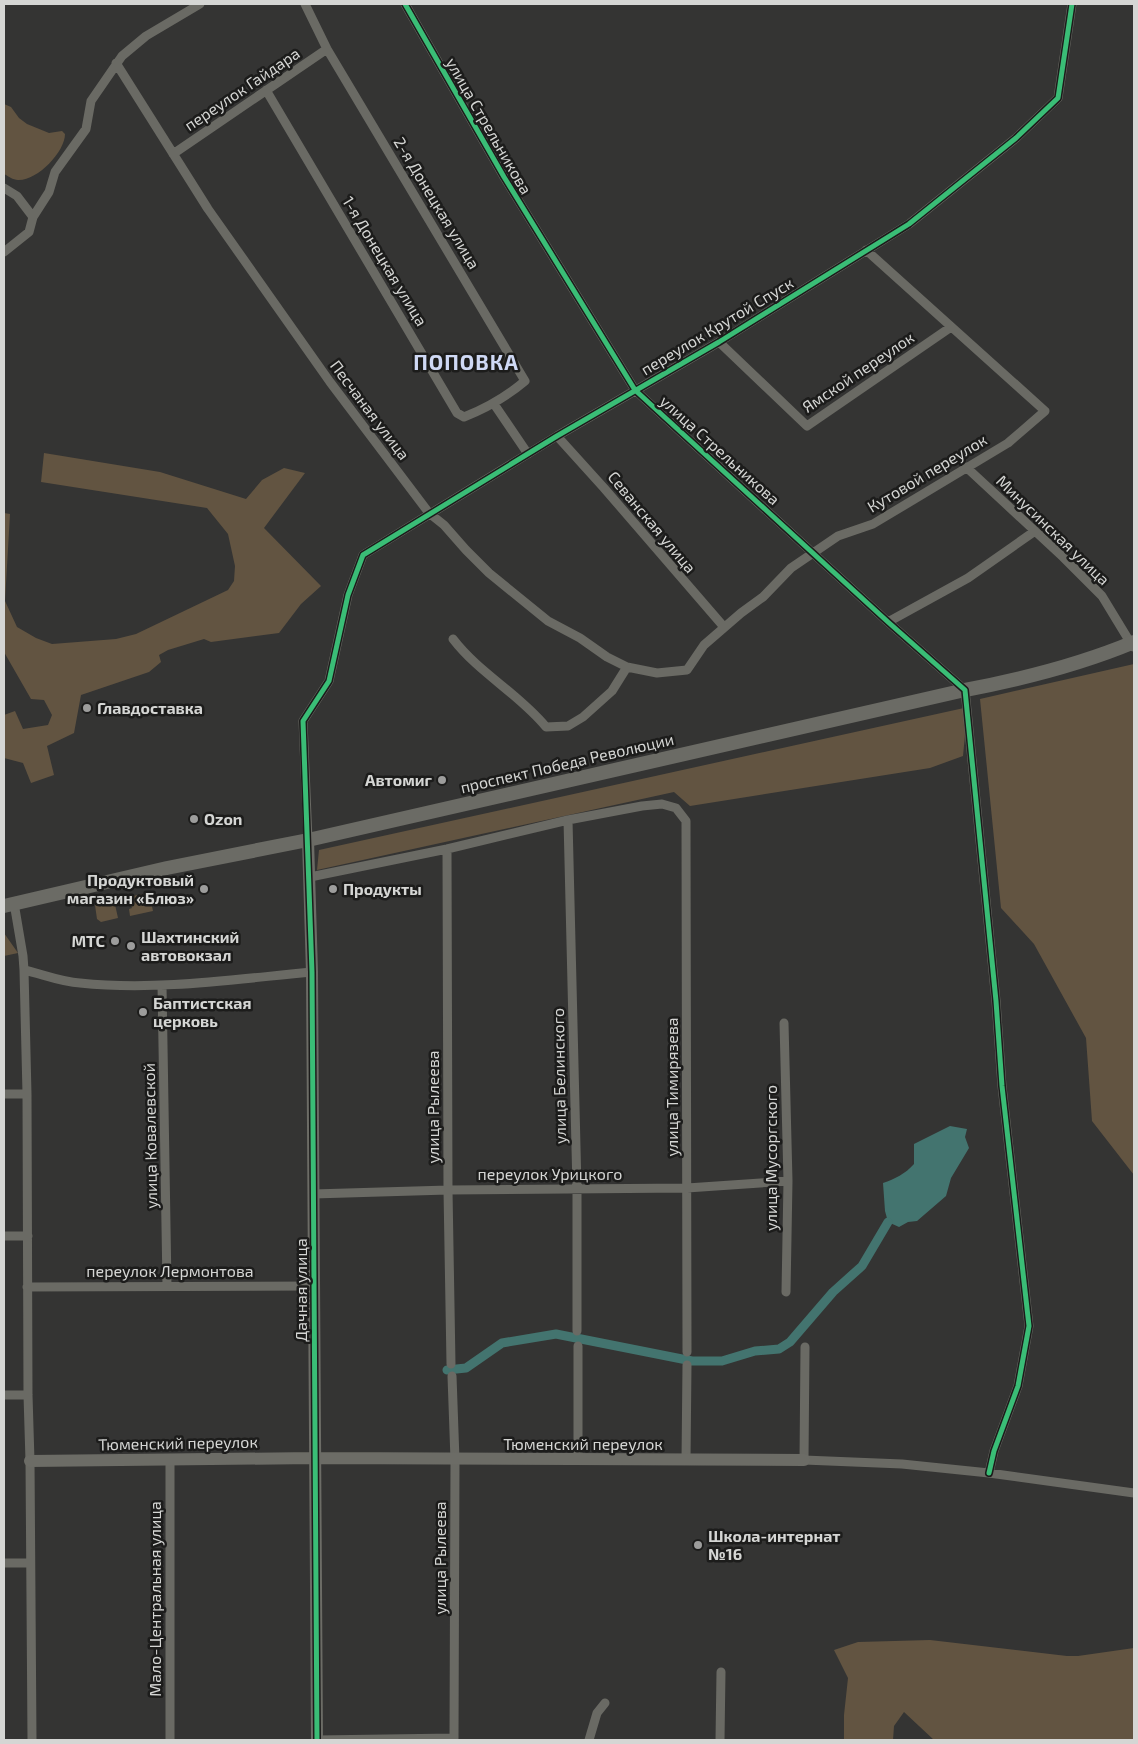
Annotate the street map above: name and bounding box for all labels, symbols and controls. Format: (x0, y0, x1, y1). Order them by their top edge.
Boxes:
street label: переулок Гайдара (180, 43, 304, 135)
street label: улица Стрельникова (442, 54, 536, 198)
street label: 2-я Донецкая улица (390, 133, 484, 273)
street label: 1-я Донецкая улица (338, 192, 432, 330)
street label: переулок Крутой Спуск (637, 272, 797, 379)
street label: Ямской переулок (798, 327, 918, 417)
district label: ПОПОВКА (413, 349, 519, 374)
street label: Песчаная улица (326, 356, 414, 464)
street label: улица Стрельникова (656, 391, 784, 509)
street label: Кутовой переулок (864, 429, 991, 517)
street label: Севанская улица (604, 467, 700, 577)
street label: Минусинская улица (992, 471, 1114, 589)
place label: Главдоставка (97, 698, 203, 717)
marker: Главдоставка (81, 702, 93, 714)
street label: проспект Победа Революции (458, 729, 675, 796)
place label: Автомиг (365, 770, 433, 789)
marker: Автомиг (436, 774, 448, 786)
place label: Ozon (204, 809, 242, 828)
marker: Ozon (188, 813, 200, 825)
place label: Продуктовый магазин «Блюз» (67, 870, 194, 907)
place label: Продукты (343, 879, 422, 898)
marker: Продуктовый магазин «Блюз» (198, 883, 210, 895)
marker: Продукты (327, 883, 339, 895)
place label: Шахтинский автовокзал (141, 927, 239, 964)
place label: МТС (71, 931, 105, 950)
marker: МТС (109, 935, 121, 947)
marker: Шахтинский автовокзал (125, 940, 137, 952)
place label: Баптистская церковь (153, 993, 251, 1030)
marker: Баптистская церковь (137, 1006, 149, 1018)
street label: улица Белинского (548, 1008, 570, 1144)
street label: улица Тимирязева (662, 1017, 682, 1157)
street label: улица Рылеева (423, 1050, 443, 1164)
street label: улица Ковалевской (139, 1063, 161, 1209)
street label: улица Мусоргского (761, 1085, 781, 1231)
street label: переулок Урицкого (478, 1164, 622, 1184)
street label: Дачная улица (291, 1238, 311, 1342)
street label: переулок Лермонтова (86, 1261, 254, 1281)
street label: Тюменский переулок (98, 1432, 258, 1454)
street label: Тюменский переулок (503, 1434, 663, 1454)
street label: Мало-Центральная улица (145, 1501, 165, 1697)
street label: улица Рылеева (430, 1501, 450, 1615)
place label: Школа-интернат №16 (708, 1526, 841, 1563)
marker: Школа-интернат №16 (692, 1539, 704, 1551)

